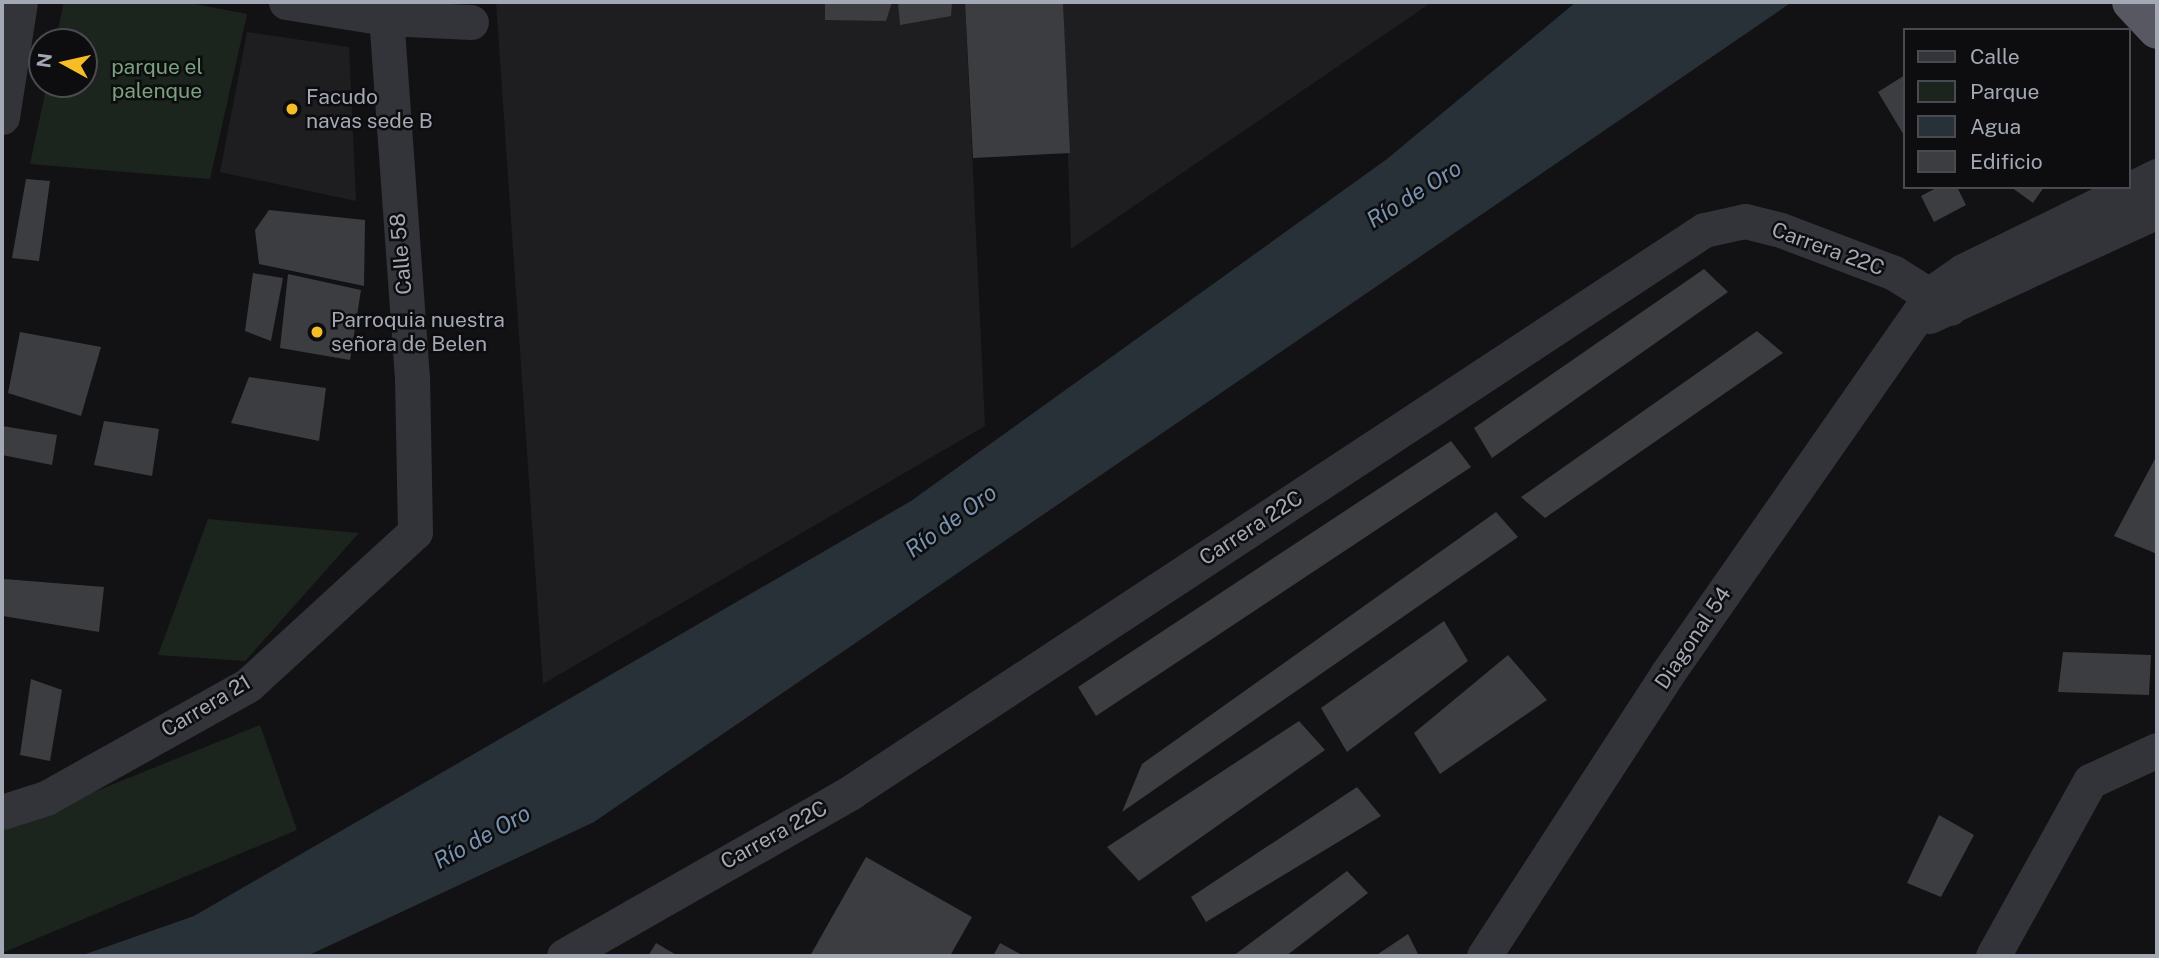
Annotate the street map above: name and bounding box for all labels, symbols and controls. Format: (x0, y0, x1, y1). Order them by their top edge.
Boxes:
north arrow (28, 28, 98, 98)
legend (1904, 28, 2131, 189)
text: Calle (1970, 44, 2020, 69)
text: N (32, 51, 56, 69)
park label: parque el palenque (111, 54, 203, 104)
text: Parque (1970, 79, 2039, 104)
place label: Facudo navas sede B (306, 84, 433, 134)
marker: Facudo navas sede B (284, 101, 300, 117)
text: Agua (1970, 114, 2021, 139)
text: Edificio (1970, 149, 2043, 174)
water label: Río de Oro (1361, 154, 1467, 234)
street label: Calle 58 (385, 212, 417, 296)
street label: Carrera 22C (1768, 217, 1888, 281)
place label: Parroquia nuestra señora de Belen (331, 307, 505, 357)
marker: Parroquia nuestra señora de Belen (309, 324, 325, 340)
water label: Río de Oro (900, 478, 1002, 564)
street label: Carrera 22C (1195, 485, 1307, 571)
street label: Diagonal 54 (1650, 582, 1736, 694)
street label: Carrera 21 (157, 670, 255, 742)
street label: Carrera 22C (716, 795, 832, 875)
water label: Río de Oro (429, 799, 535, 875)

